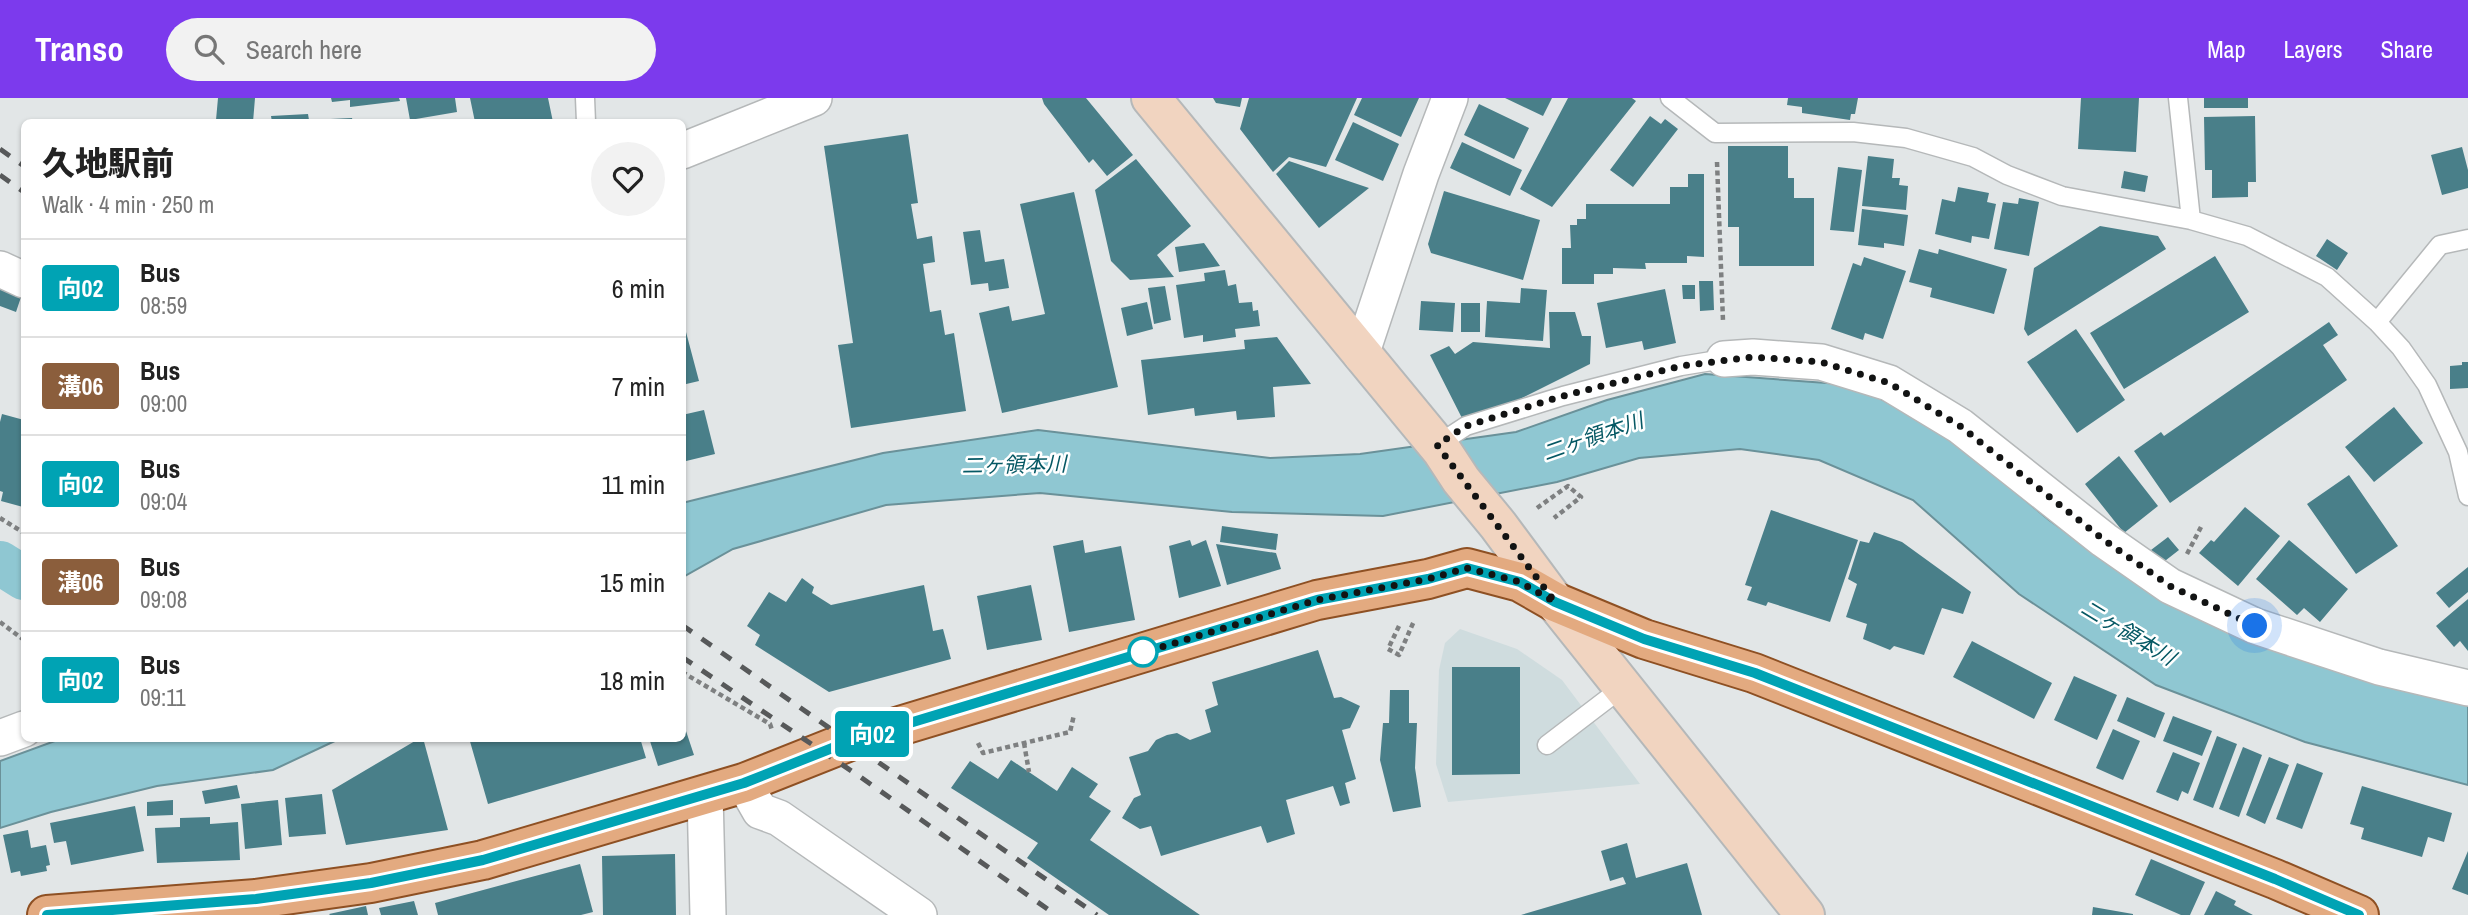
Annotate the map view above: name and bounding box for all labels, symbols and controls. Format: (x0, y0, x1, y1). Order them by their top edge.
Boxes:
search box (166, 18, 656, 81)
text: Transo (35, 27, 124, 71)
icon: search (190, 30, 228, 68)
text: Search here (246, 32, 362, 67)
text: Map (2207, 33, 2245, 65)
text: Layers (2283, 33, 2342, 65)
text: Share (2380, 33, 2433, 65)
text: 久地駅前 (42, 141, 174, 185)
button: heart (591, 142, 665, 216)
text: Walk · 4 min · 250 m (42, 189, 214, 220)
text: Bus (140, 255, 180, 290)
text: 6 min (612, 271, 665, 306)
text: 向02 (58, 272, 103, 304)
text: 08:59 (140, 290, 187, 321)
text: Bus (140, 353, 180, 388)
text: 7 min (612, 369, 665, 404)
text: 溝06 (58, 370, 103, 402)
text: 09:00 (140, 388, 187, 419)
water label: 二ヶ領本川 (1538, 405, 1649, 467)
water label: 二ヶ領本川 (961, 449, 1069, 480)
text: Bus (140, 451, 180, 486)
text: 11 min (601, 467, 665, 502)
text: 向02 (58, 468, 103, 500)
text: 09:04 (140, 486, 187, 517)
text: Bus (140, 549, 180, 584)
text: 15 min (600, 565, 665, 600)
text: 溝06 (58, 566, 103, 598)
text: 09:08 (140, 584, 187, 615)
water label: 二ヶ領本川 (2076, 593, 2182, 673)
your location (2237, 608, 2272, 643)
unlabelled marker (1128, 637, 1158, 667)
text: Bus (140, 647, 180, 682)
text: 18 min (600, 663, 665, 698)
text: 向02 (58, 664, 103, 696)
text: 09:11 (140, 682, 186, 713)
line badge: 向02 (832, 711, 912, 757)
text: 向02 (849, 718, 895, 750)

